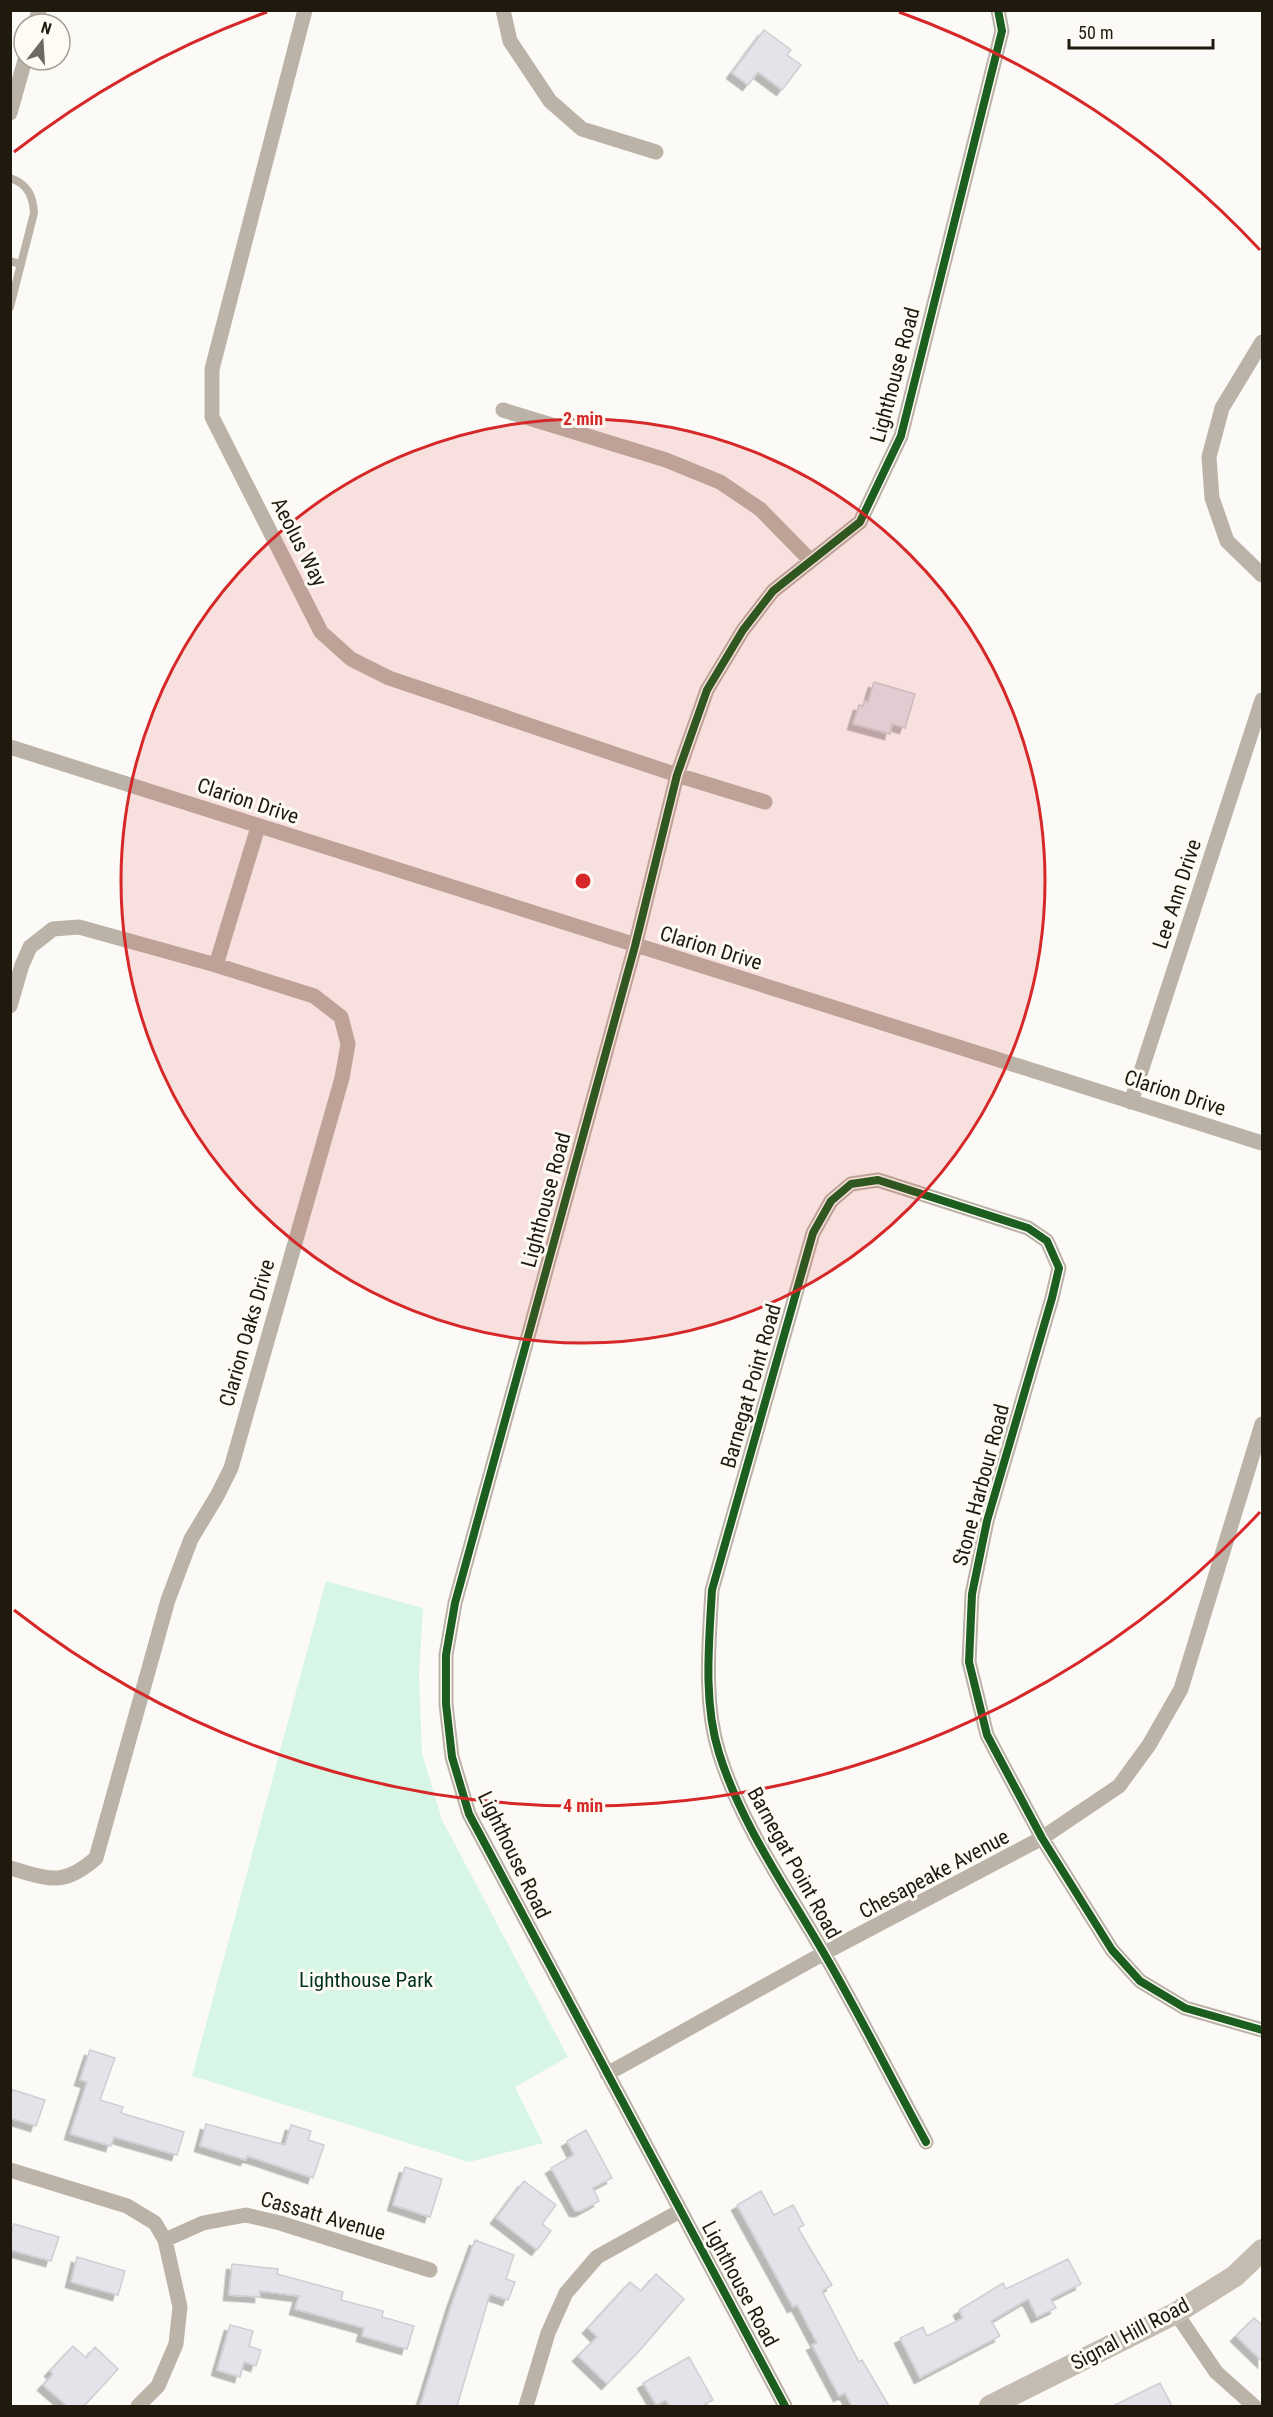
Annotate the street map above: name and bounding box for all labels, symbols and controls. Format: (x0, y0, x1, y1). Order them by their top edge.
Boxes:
north arrow (12, 12, 72, 72)
scale bar (1069, 12, 1213, 50)
text: N (39, 18, 54, 39)
text: 50 m (1078, 22, 1113, 43)
street label: Lighthouse Road (865, 305, 925, 445)
text: 2 min (563, 408, 603, 429)
street label: Aeolus Way (266, 494, 332, 591)
street label: Clarion Drive (194, 773, 302, 829)
street label: Lee Ann Drive (1148, 836, 1206, 952)
centre of rings (573, 871, 593, 891)
street label: Clarion Drive (657, 921, 765, 975)
street label: Clarion Drive (1121, 1065, 1229, 1121)
street label: Lighthouse Road (516, 1130, 576, 1270)
street label: Clarion Oaks Drive (215, 1257, 280, 1409)
street label: Barnegat Point Road (716, 1301, 786, 1471)
street label: Stone Harbour Road (948, 1402, 1014, 1568)
street label: Barnegat Point Road (742, 1783, 846, 1943)
street label: Lighthouse Road (473, 1787, 555, 1923)
text: 4 min (563, 1795, 603, 1816)
street label: Chesapeake Avenue (855, 1824, 1013, 1924)
park label: Lighthouse Park (299, 1968, 434, 1992)
street label: Cassatt Avenue (258, 2187, 388, 2245)
street label: Lighthouse Road (697, 2217, 783, 2351)
street label: Signal Hill Road (1067, 2293, 1193, 2375)

